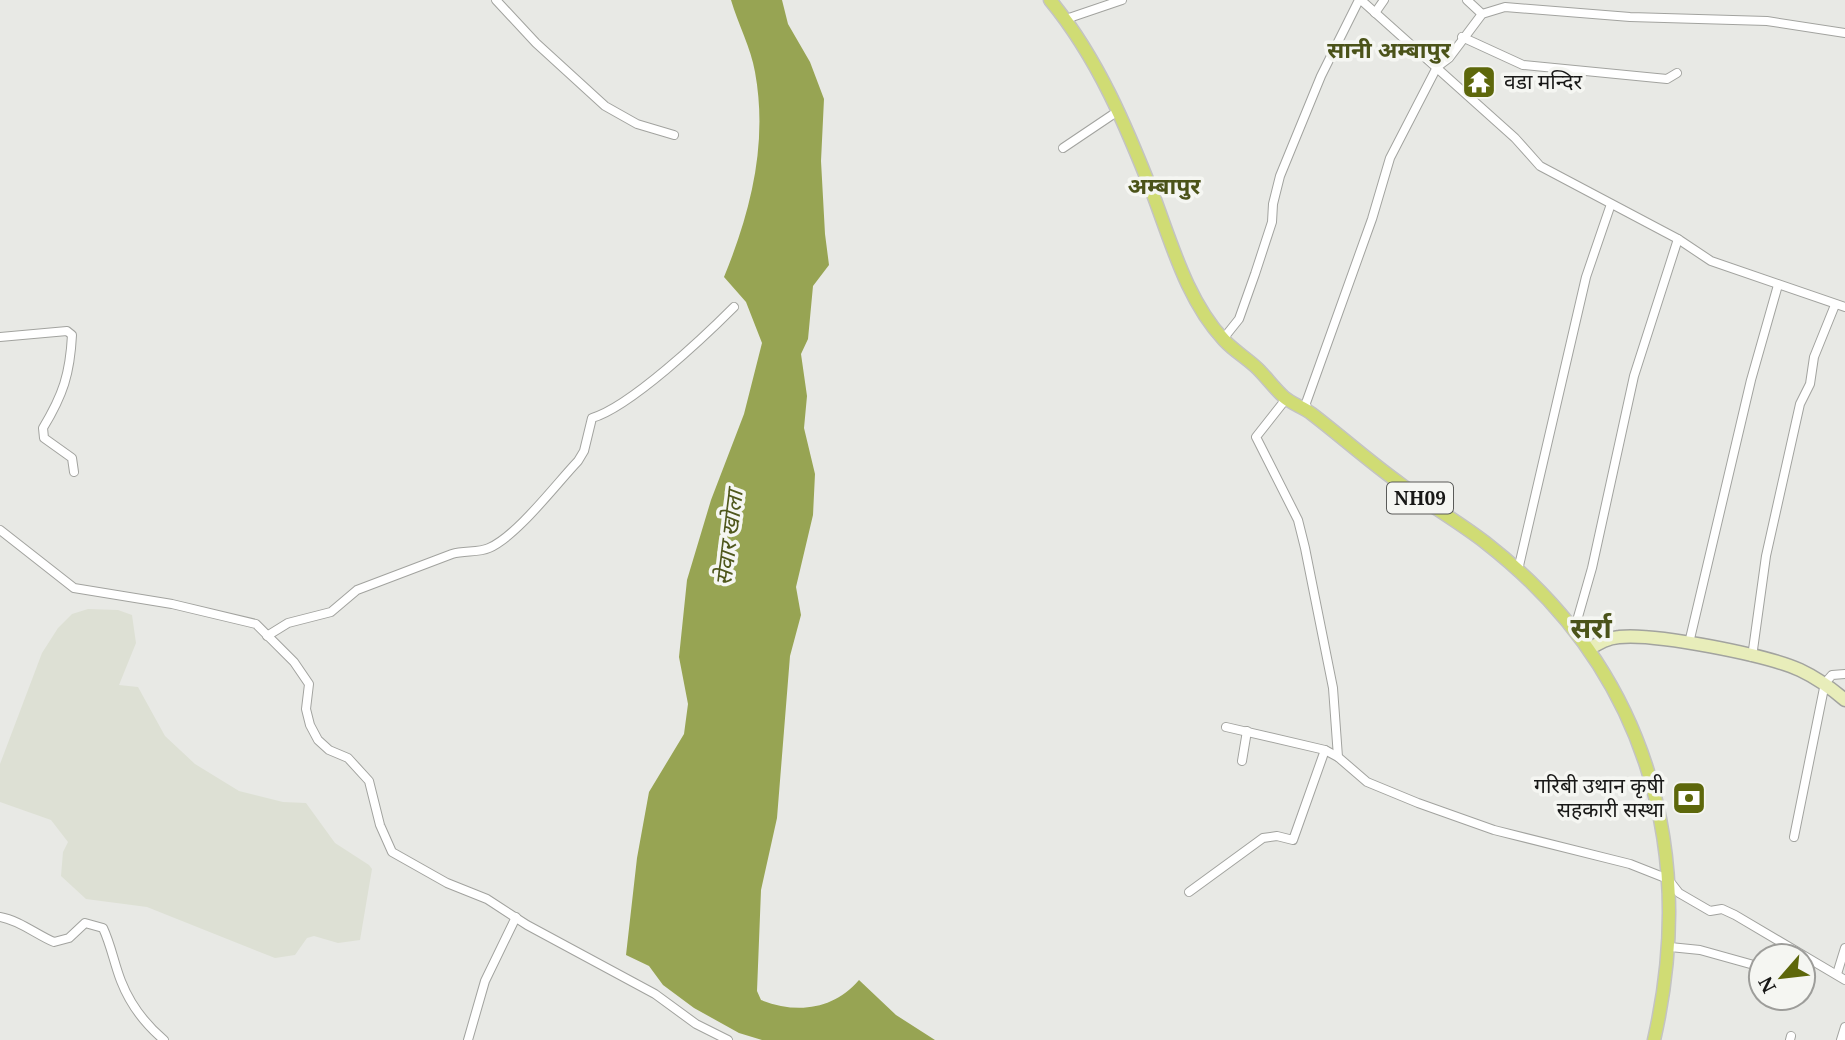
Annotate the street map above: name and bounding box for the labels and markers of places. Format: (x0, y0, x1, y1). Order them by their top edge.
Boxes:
temple icon: वडा मन्दिर (1460, 63, 1498, 101)
place label: वडा मन्दिर (1504, 67, 1582, 95)
place label: गरिबी उथान कृषी सहकारी सस्था (1534, 771, 1665, 823)
bank icon: गरिबी उथान कृषी सहकारी सस्था (1670, 779, 1708, 817)

